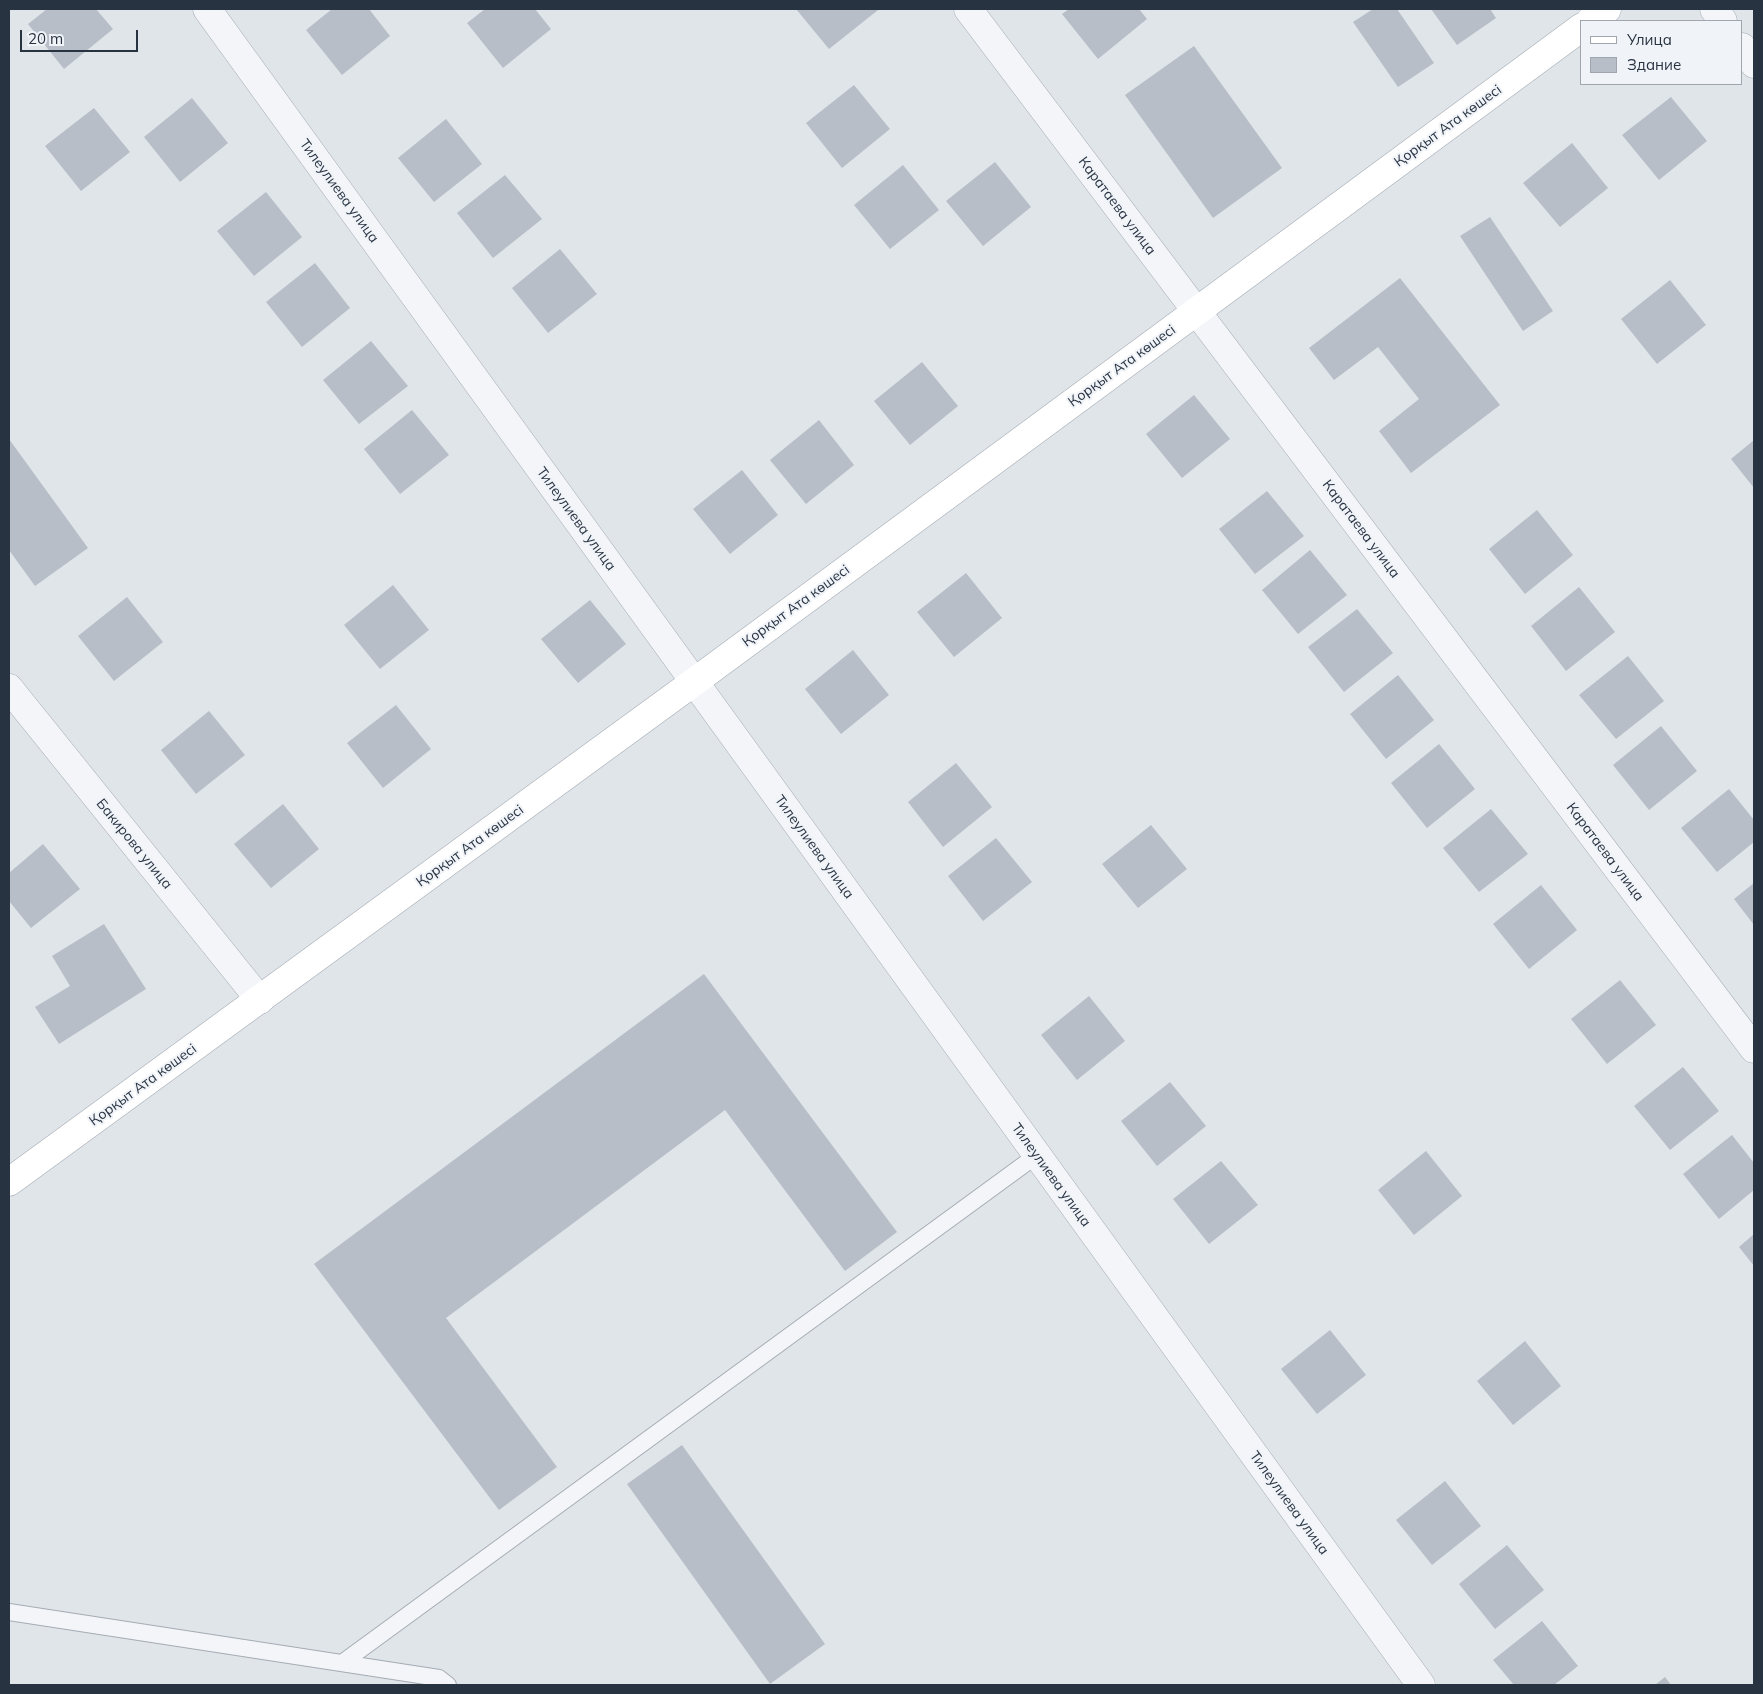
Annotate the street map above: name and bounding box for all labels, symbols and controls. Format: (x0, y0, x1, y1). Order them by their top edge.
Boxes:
scale bar (22, 20, 140, 52)
legend (1580, 20, 1743, 85)
text: 20 m (28, 29, 63, 48)
text: Улица (1627, 30, 1672, 49)
text: Здание (1627, 55, 1681, 74)
street label: Қорқыт Ата көшесі (1391, 81, 1505, 171)
street label: Тилеулиева улица (296, 136, 382, 246)
street label: Каратаева улица (1075, 154, 1159, 258)
street label: Қорқыт Ата көшесі (1065, 321, 1179, 411)
street label: Тилеулиева улица (533, 464, 619, 574)
street label: Каратаева улица (1319, 477, 1403, 581)
street label: Қорқыт Ата көшесі (739, 561, 853, 651)
street label: Тилеулиева улица (771, 792, 857, 902)
street label: Бакирова улица (92, 795, 176, 893)
street label: Каратаева улица (1563, 800, 1647, 904)
street label: Қорқыт Ата көшесі (413, 801, 527, 891)
street label: Қорқыт Ата көшесі (86, 1040, 200, 1130)
street label: Тилеулиева улица (1008, 1120, 1094, 1230)
street label: Тилеулиева улица (1246, 1448, 1332, 1558)

